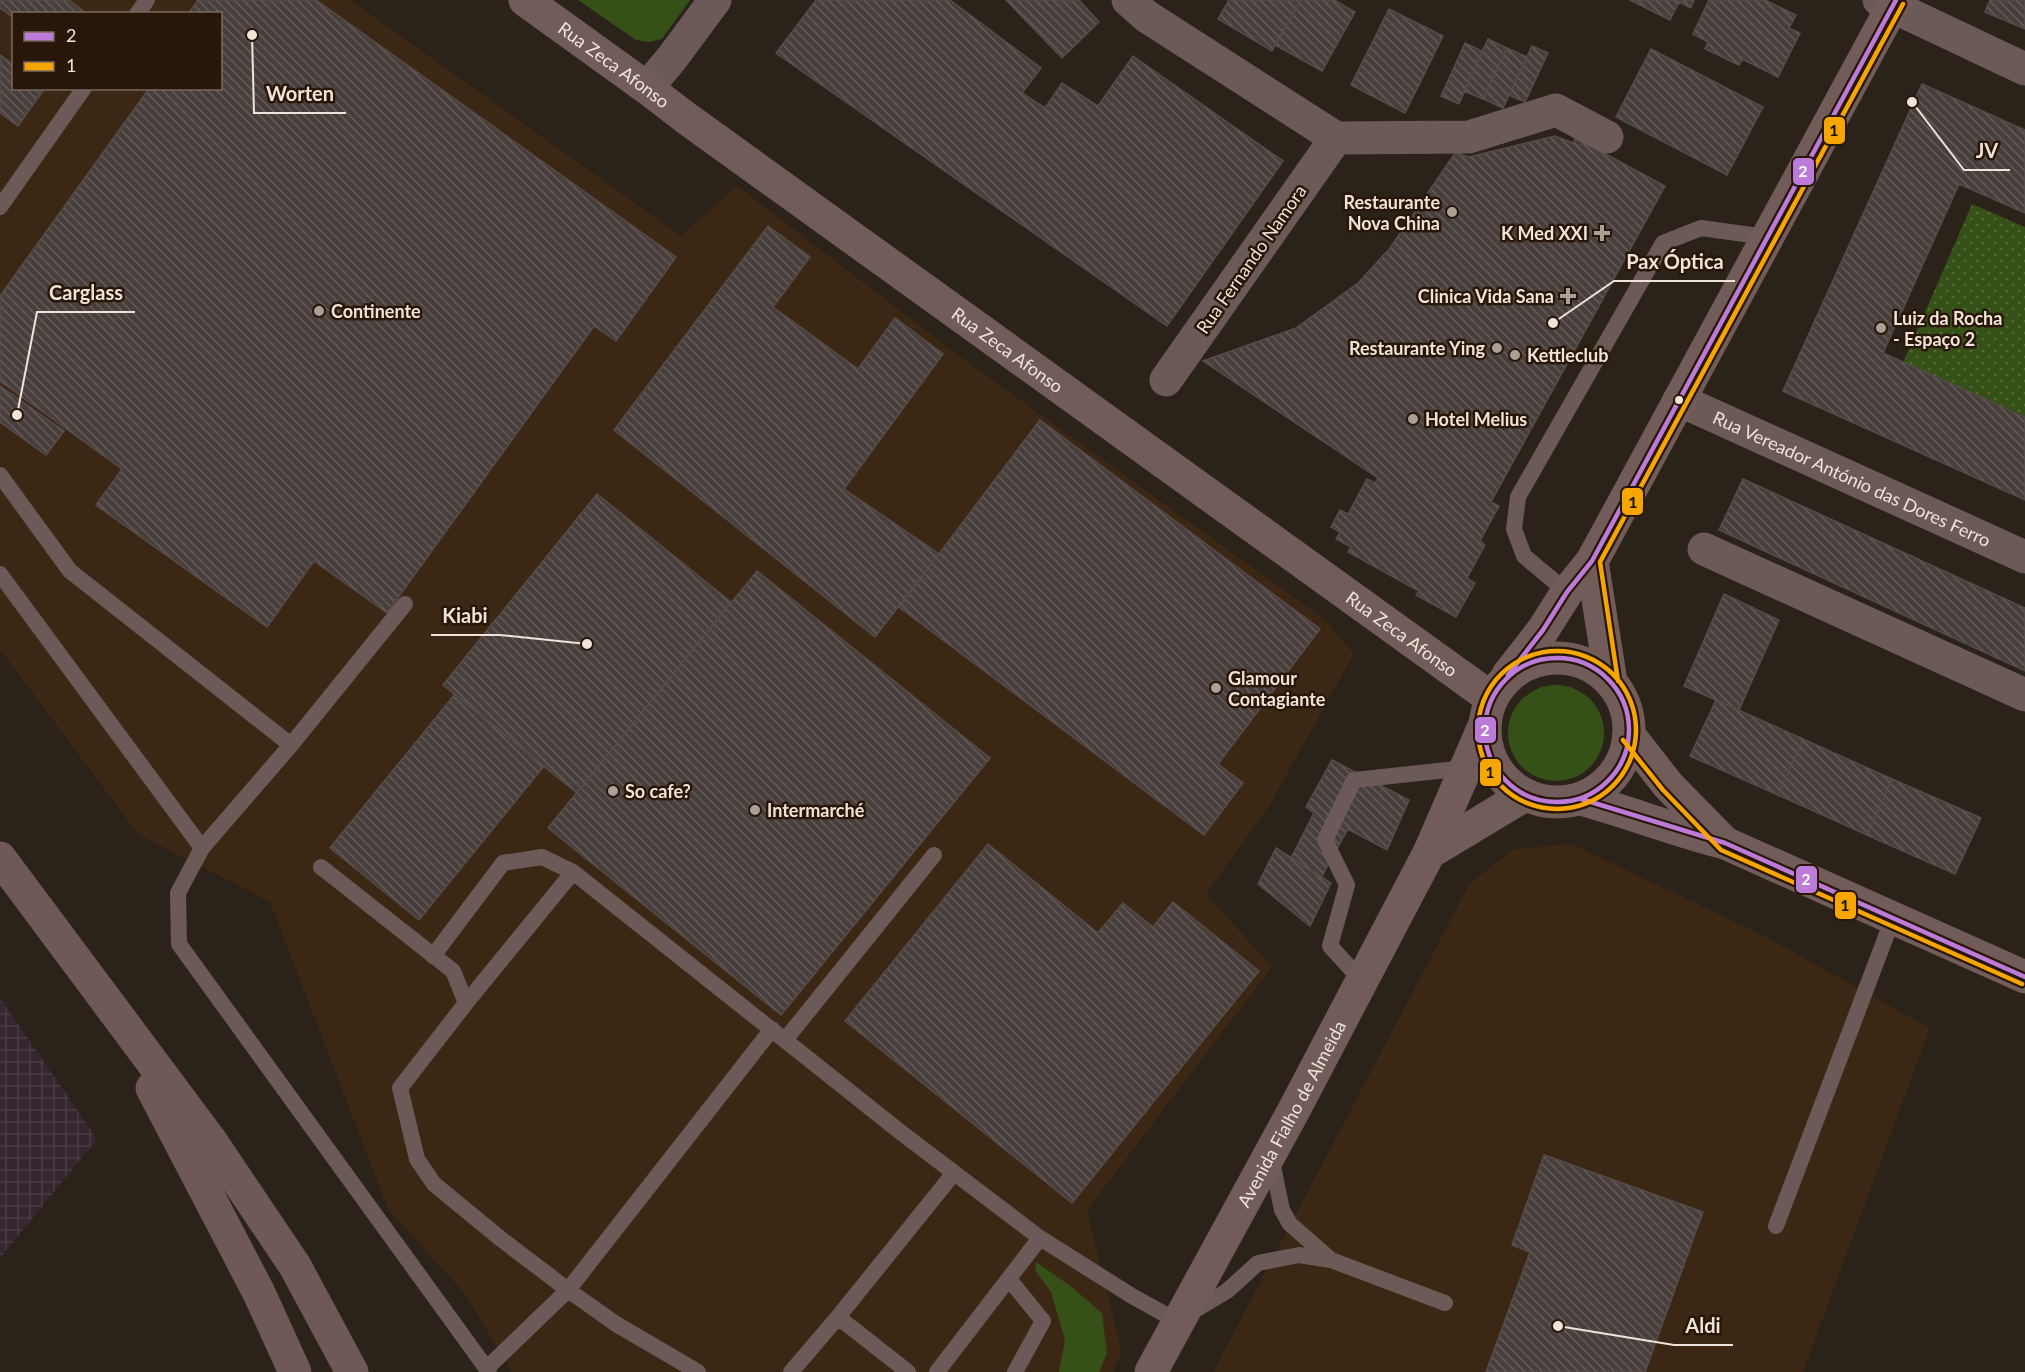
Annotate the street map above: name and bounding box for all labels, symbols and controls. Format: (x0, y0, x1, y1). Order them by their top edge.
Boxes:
legend (12, 12, 222, 90)
street label: Rua Zeca Afonso (554, 17, 674, 112)
text: 2 (66, 24, 76, 46)
text: 1 (66, 54, 76, 76)
callout: Worten (254, 75, 346, 113)
text: Worten (266, 81, 334, 105)
line badge: 1 (1823, 116, 1846, 145)
text: 1 (1829, 120, 1839, 139)
callout: JV (1964, 132, 2010, 170)
text: JV (1976, 138, 1998, 162)
line badge: 2 (1792, 157, 1815, 186)
text: 2 (1798, 161, 1808, 180)
street label: Rua Fernando Namora (1191, 180, 1311, 338)
place label: Restaurante Nova China (1344, 191, 1440, 234)
marker: Restaurante Nova China (1445, 205, 1459, 219)
place label: K Med XXI (1501, 222, 1588, 244)
marker: K Med XXI (1593, 224, 1611, 242)
callout: Pax Óptica (1614, 243, 1735, 281)
text: Pax Óptica (1626, 249, 1724, 273)
callout: Carglass (37, 274, 135, 312)
text: Carglass (49, 280, 123, 304)
place label: Clinica Vida Sana (1418, 285, 1554, 307)
marker: Clinica Vida Sana (1559, 287, 1577, 305)
place label: Continente (331, 300, 421, 322)
street label: Rua Zeca Afonso (948, 302, 1068, 397)
marker: Continente (312, 304, 326, 318)
place label: Luiz da Rocha - Espaço 2 (1893, 307, 2002, 350)
marker: Luiz da Rocha - Espaço 2 (1874, 321, 1888, 335)
place label: Restaurante Ying (1349, 337, 1485, 359)
marker: Restaurante Ying (1490, 341, 1504, 355)
place label: Kettleclub (1527, 344, 1608, 366)
marker: Kettleclub (1508, 348, 1522, 362)
unlabelled marker (1673, 394, 1685, 406)
street label: Rua Vereador António das Dores Ferro (1710, 406, 1994, 551)
place label: Hotel Melius (1425, 408, 1527, 430)
marker: Hotel Melius (1406, 412, 1420, 426)
line badge: 1 (1621, 487, 1644, 516)
text: 1 (1628, 492, 1638, 511)
street label: Rua Zeca Afonso (1342, 586, 1462, 681)
callout: Kiabi (431, 597, 500, 635)
text: Kiabi (442, 603, 488, 627)
place label: Glamour Contagiante (1228, 667, 1326, 710)
marker: Glamour Contagiante (1209, 681, 1223, 695)
line badge: 2 (1474, 716, 1497, 744)
text: 2 (1480, 720, 1490, 739)
line badge: 1 (1479, 758, 1502, 787)
text: 1 (1485, 762, 1495, 781)
place label: So cafe? (625, 780, 691, 802)
marker: So cafe? (606, 784, 620, 798)
place label: Intermarché (767, 799, 865, 821)
marker: Intermarché (748, 803, 762, 817)
line badge: 2 (1795, 865, 1818, 894)
text: 2 (1801, 869, 1811, 888)
line badge: 1 (1834, 891, 1857, 920)
text: 1 (1840, 895, 1850, 914)
street label: Avenida Fialho de Almeida (1232, 1017, 1350, 1211)
callout: Aldi (1674, 1307, 1733, 1345)
text: Aldi (1684, 1313, 1721, 1337)

